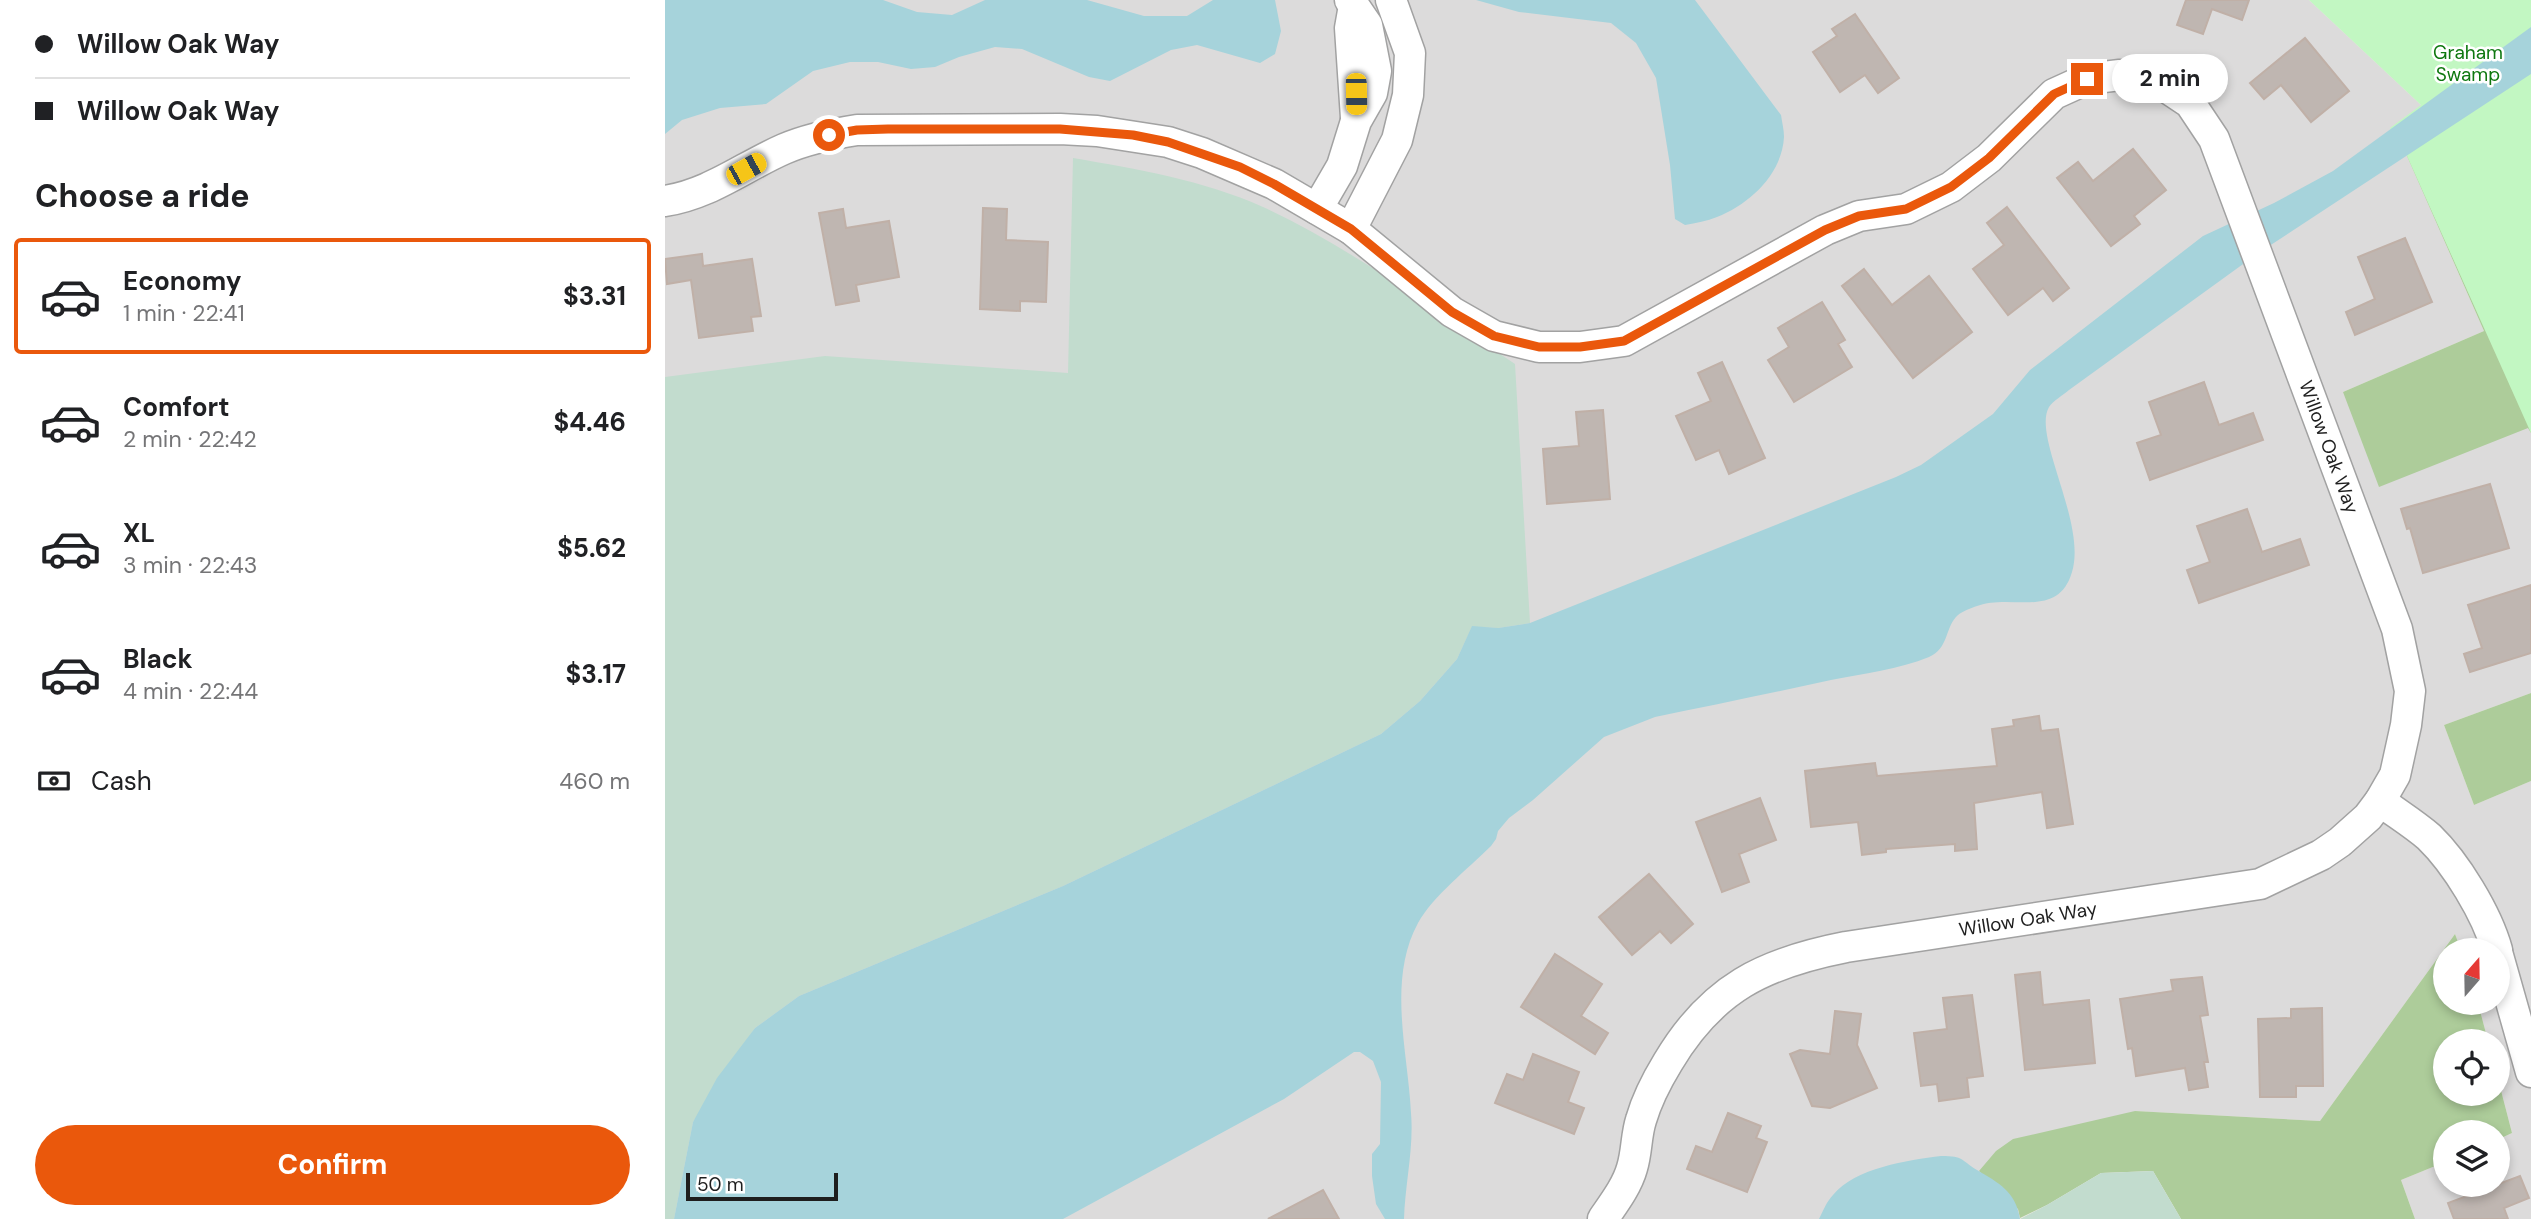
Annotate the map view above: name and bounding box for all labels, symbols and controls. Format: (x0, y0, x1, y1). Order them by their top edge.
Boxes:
text: Willow Oak Way (77, 27, 280, 61)
park label: Graham Swamp (2433, 40, 2503, 87)
callout: 2 min (2111, 55, 2227, 104)
route end (2071, 63, 2103, 95)
text: 2 min (2140, 63, 2200, 93)
car (1346, 73, 1367, 115)
text: Willow Oak Way (77, 94, 280, 128)
route start (813, 119, 845, 151)
car (723, 150, 770, 188)
text: Choose a ride (35, 175, 250, 217)
text: Economy (123, 264, 241, 298)
icon: car (39, 265, 102, 328)
text: $3.31 (563, 279, 626, 313)
text: 1 min · 22:41 (123, 298, 245, 328)
street label: Willow Oak Way (2293, 377, 2365, 517)
text: Comfort (123, 390, 229, 424)
icon: car (39, 391, 102, 454)
text: $4.46 (553, 405, 626, 439)
text: 2 min · 22:42 (123, 424, 257, 454)
text: XL (123, 516, 155, 550)
icon: car (39, 517, 102, 580)
text: $5.62 (557, 531, 626, 565)
text: 3 min · 22:43 (123, 550, 257, 580)
text: Black (123, 642, 193, 676)
icon: car (39, 643, 102, 706)
text: $3.17 (565, 657, 626, 691)
text: 4 min · 22:44 (123, 676, 258, 706)
icon: cash (35, 762, 73, 800)
text: Cash (91, 764, 152, 798)
text: 460 m (559, 766, 630, 796)
street label: Willow Oak Way (1957, 896, 2099, 942)
north arrow (2433, 938, 2509, 1015)
map controls (2433, 938, 2510, 1197)
button: locate (2433, 1029, 2510, 1106)
button: layers (2433, 1120, 2510, 1197)
button: Confirm (35, 1125, 630, 1205)
scale bar (686, 1170, 838, 1202)
text: 50 m (697, 1172, 744, 1197)

